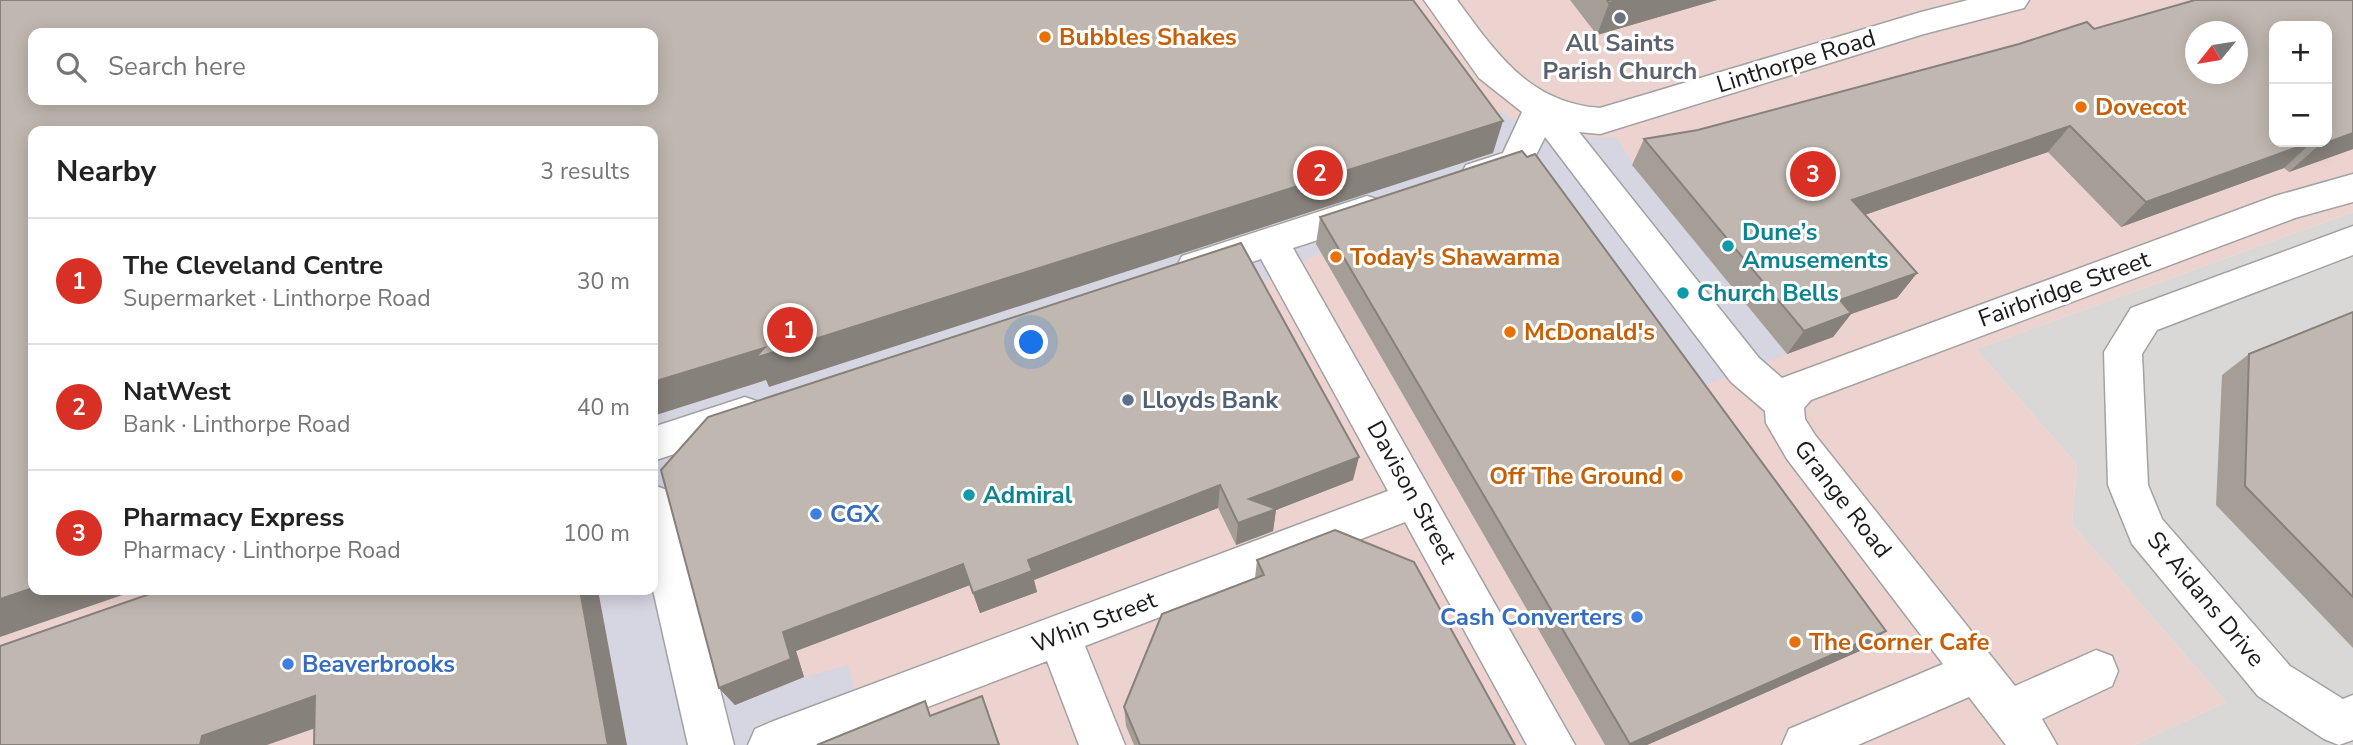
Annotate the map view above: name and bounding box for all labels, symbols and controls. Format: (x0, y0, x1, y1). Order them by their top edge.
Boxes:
marker: All Saints Parish Church (1612, 10, 1628, 26)
place label: Bubbles Shakes (1059, 21, 1237, 53)
north arrow (2185, 21, 2248, 84)
map controls (2269, 21, 2332, 147)
button: + (2269, 21, 2332, 84)
street label: Linthorpe Road (1712, 22, 1880, 100)
place label: All Saints Parish Church (1543, 27, 1697, 87)
search box (28, 28, 658, 105)
marker: Bubbles Shakes (1037, 29, 1053, 45)
icon: search (52, 48, 90, 86)
text: Search here (108, 49, 246, 84)
button: − (2269, 84, 2332, 147)
place label: Dovecot (2095, 91, 2187, 123)
marker: Dovecot (2073, 99, 2089, 115)
pin: 2 (1297, 147, 1343, 199)
pin: 3 (1790, 148, 1836, 200)
text: Nearby (56, 151, 156, 192)
text: 3 results (540, 156, 630, 187)
place label: Dune’s Amusements (1742, 216, 1889, 276)
marker: Dune’s Amusements (1720, 238, 1736, 254)
place label: Today's Shawarma (1350, 241, 1560, 273)
street label: Fairbridge Street (1974, 243, 2155, 335)
text: The Cleveland Centre (123, 248, 383, 283)
marker: Today's Shawarma (1328, 249, 1344, 265)
text: 1 (72, 266, 86, 297)
text: 30 m (577, 266, 630, 297)
place label: Church Bells (1697, 277, 1839, 309)
text: Supermarket · Linthorpe Road (123, 283, 431, 314)
marker: Church Bells (1675, 285, 1691, 301)
pin: 1 (767, 304, 813, 356)
place label: McDonald's (1524, 316, 1655, 348)
marker: McDonald's (1502, 324, 1518, 340)
your location (1014, 325, 1048, 359)
text: NatWest (123, 374, 231, 409)
place label: Lloyds Bank (1142, 384, 1279, 416)
text: 2 (72, 392, 86, 423)
text: 40 m (577, 392, 630, 423)
marker: Lloyds Bank (1120, 392, 1136, 408)
text: Bank · Linthorpe Road (123, 409, 350, 440)
street label: Davison Street (1360, 415, 1465, 570)
street label: Grange Road (1787, 434, 1899, 564)
place label: Off The Ground (1489, 460, 1663, 492)
marker: Off The Ground (1669, 468, 1685, 484)
place label: Admiral (983, 479, 1073, 511)
marker: Admiral (961, 487, 977, 503)
place label: CGX (830, 498, 880, 530)
text: Pharmacy Express (123, 500, 345, 535)
marker: CGX (808, 506, 824, 522)
text: 3 (72, 518, 86, 549)
text: 100 m (563, 518, 630, 549)
street label: St Aidans Drive (2140, 525, 2272, 673)
text: Pharmacy · Linthorpe Road (123, 535, 401, 566)
street label: Whin Street (1027, 583, 1161, 660)
place label: Cash Converters (1440, 601, 1623, 633)
marker: Cash Converters (1629, 609, 1645, 625)
place label: The Corner Cafe (1809, 626, 1989, 658)
marker: The Corner Cafe (1787, 634, 1803, 650)
place label: Beaverbrooks (302, 648, 455, 680)
marker: Beaverbrooks (280, 656, 296, 672)

